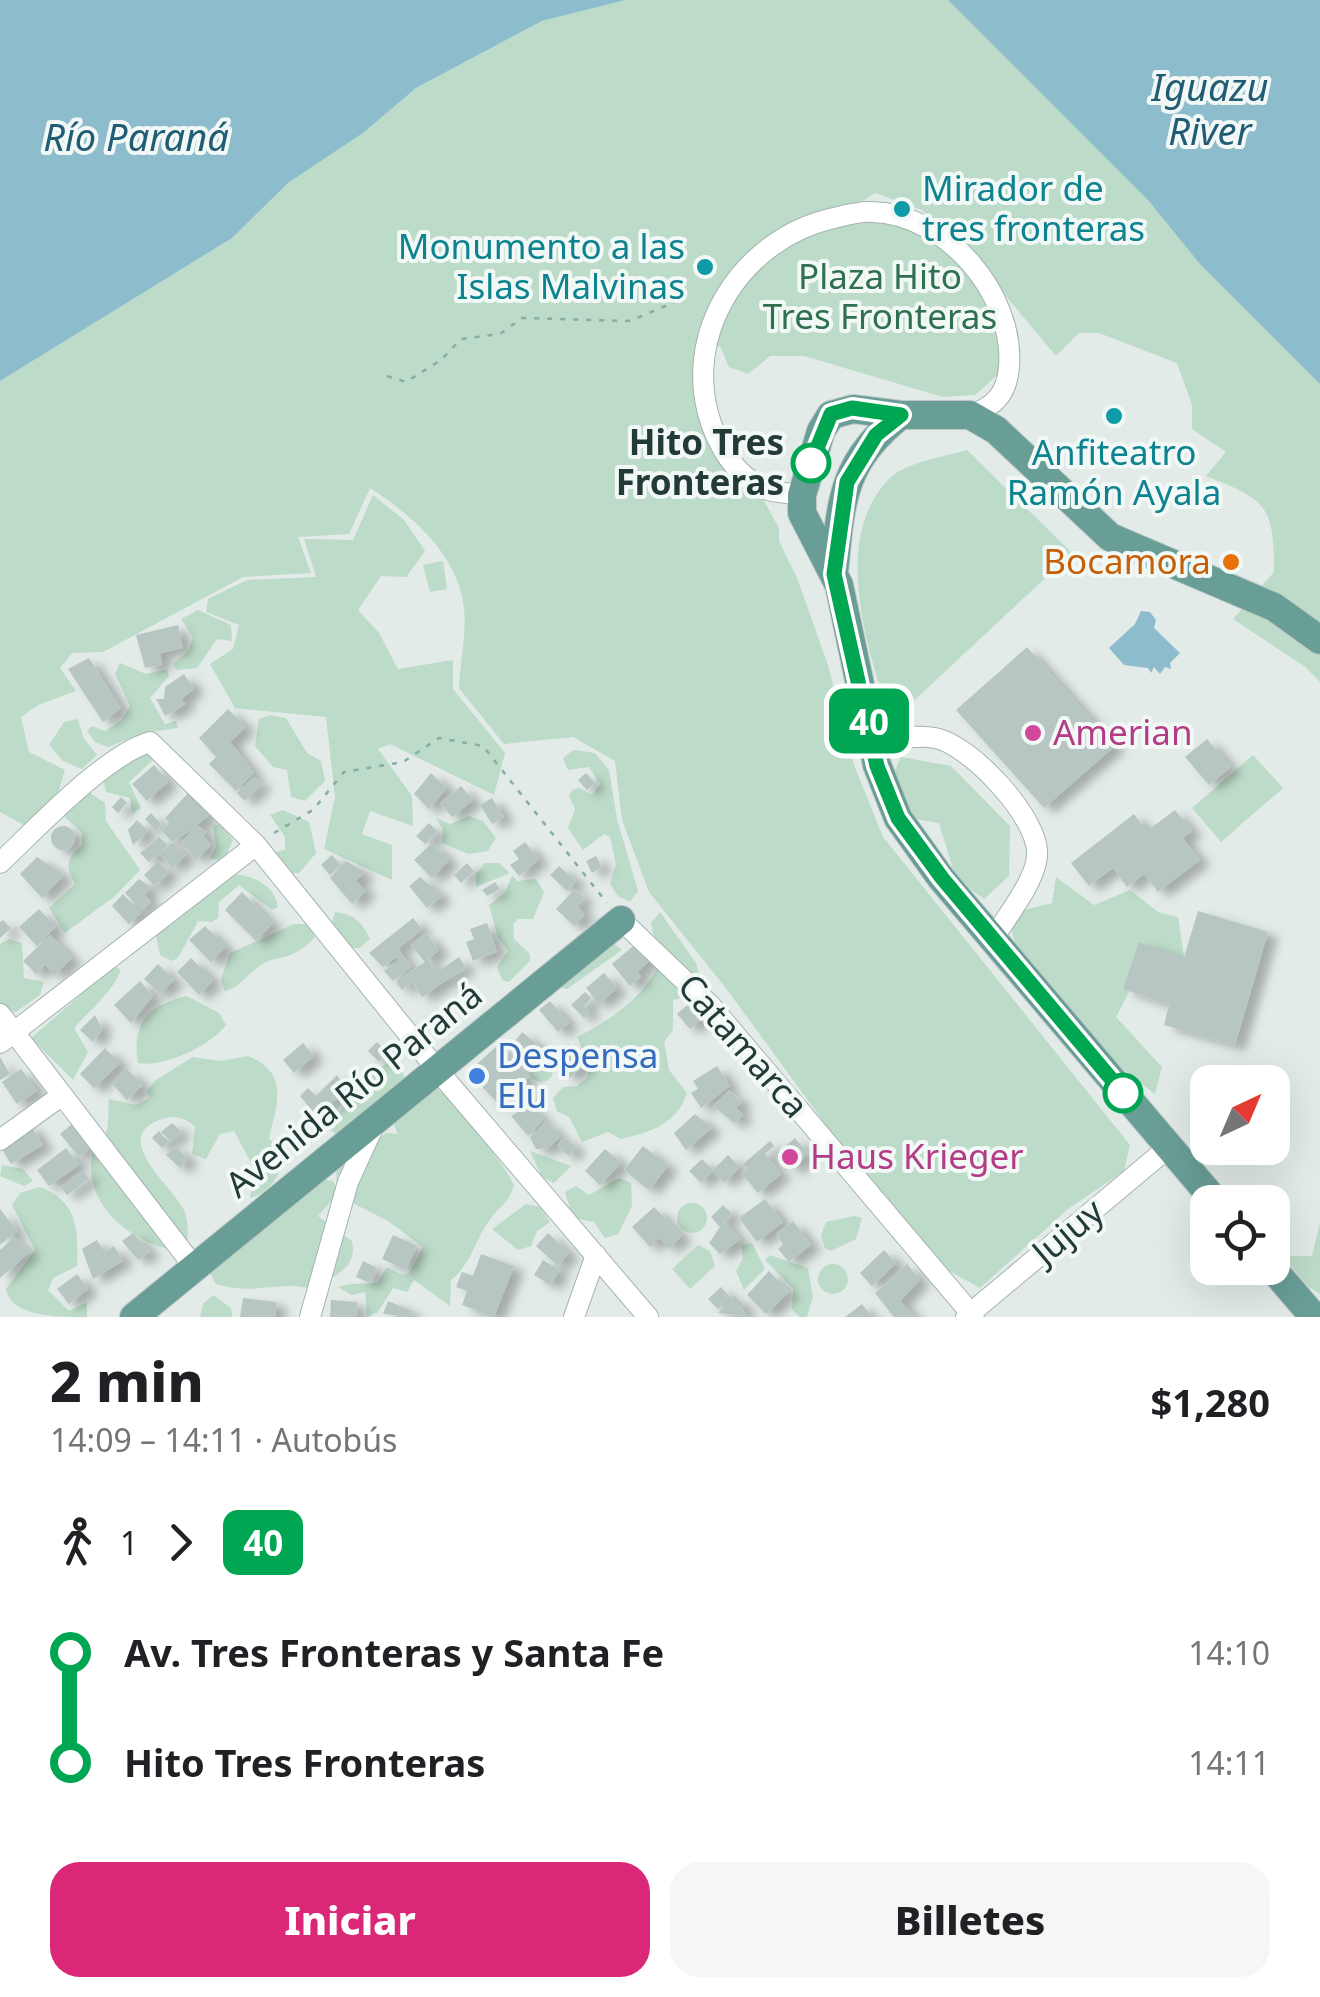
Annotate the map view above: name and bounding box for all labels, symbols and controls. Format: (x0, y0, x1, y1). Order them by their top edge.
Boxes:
water label: Iguazu River (1151, 60, 1268, 156)
water label: Río Paraná (43, 110, 229, 162)
place label: Mirador de tres fronteras (922, 164, 1145, 251)
marker: Mirador de tres fronteras (891, 198, 913, 220)
place label: Monumento a las Islas Malvinas (398, 222, 685, 309)
park label: Plaza Hito Tres Fronteras (763, 252, 997, 339)
marker: Monumento a las Islas Malvinas (694, 256, 716, 278)
marker: Anfiteatro Ramón Ayala (1103, 405, 1125, 427)
place label: Hito Tres Fronteras (616, 418, 784, 505)
place label: Anfiteatro Ramón Ayala (1007, 428, 1221, 515)
marker: Hito Tres Fronteras (792, 444, 830, 482)
place label: Bocamora (1043, 537, 1211, 584)
marker: Bocamora (1220, 551, 1242, 573)
line badge: 40 (824, 688, 914, 754)
text: 40 (849, 698, 889, 745)
place label: Amerian (1053, 708, 1193, 755)
marker: Amerian (1022, 722, 1044, 744)
street label: Catamarca (668, 963, 820, 1127)
street label: Avenida Río Paraná (215, 971, 491, 1207)
place label: Despensa Elu (497, 1031, 658, 1118)
marker: Despensa Elu (466, 1065, 488, 1087)
north arrow (1190, 1065, 1290, 1165)
map controls (1190, 1065, 1290, 1285)
unlabelled marker (1104, 1074, 1142, 1112)
place label: Haus Krieger (810, 1132, 1024, 1179)
marker: Haus Krieger (779, 1146, 801, 1168)
button: locate (1190, 1185, 1290, 1285)
street label: Jujuy (1019, 1187, 1113, 1276)
text: 2 min (50, 1343, 204, 1418)
text: $1,280 (1150, 1376, 1270, 1428)
text: 14:09 – 14:11 · Autobús (50, 1418, 397, 1461)
icon: walk (50, 1515, 105, 1570)
icon: forward (153, 1515, 208, 1570)
text: 40 (243, 1519, 283, 1566)
text: 1 (120, 1521, 138, 1564)
text: Av. Tres Fronteras y Santa Fe (124, 1626, 664, 1678)
text: 14:10 (1188, 1631, 1270, 1674)
text: Hito Tres Fronteras (124, 1736, 485, 1788)
text: 14:11 (1188, 1741, 1270, 1784)
button: Iniciar (50, 1862, 650, 1977)
button: Billetes (670, 1862, 1270, 1977)

